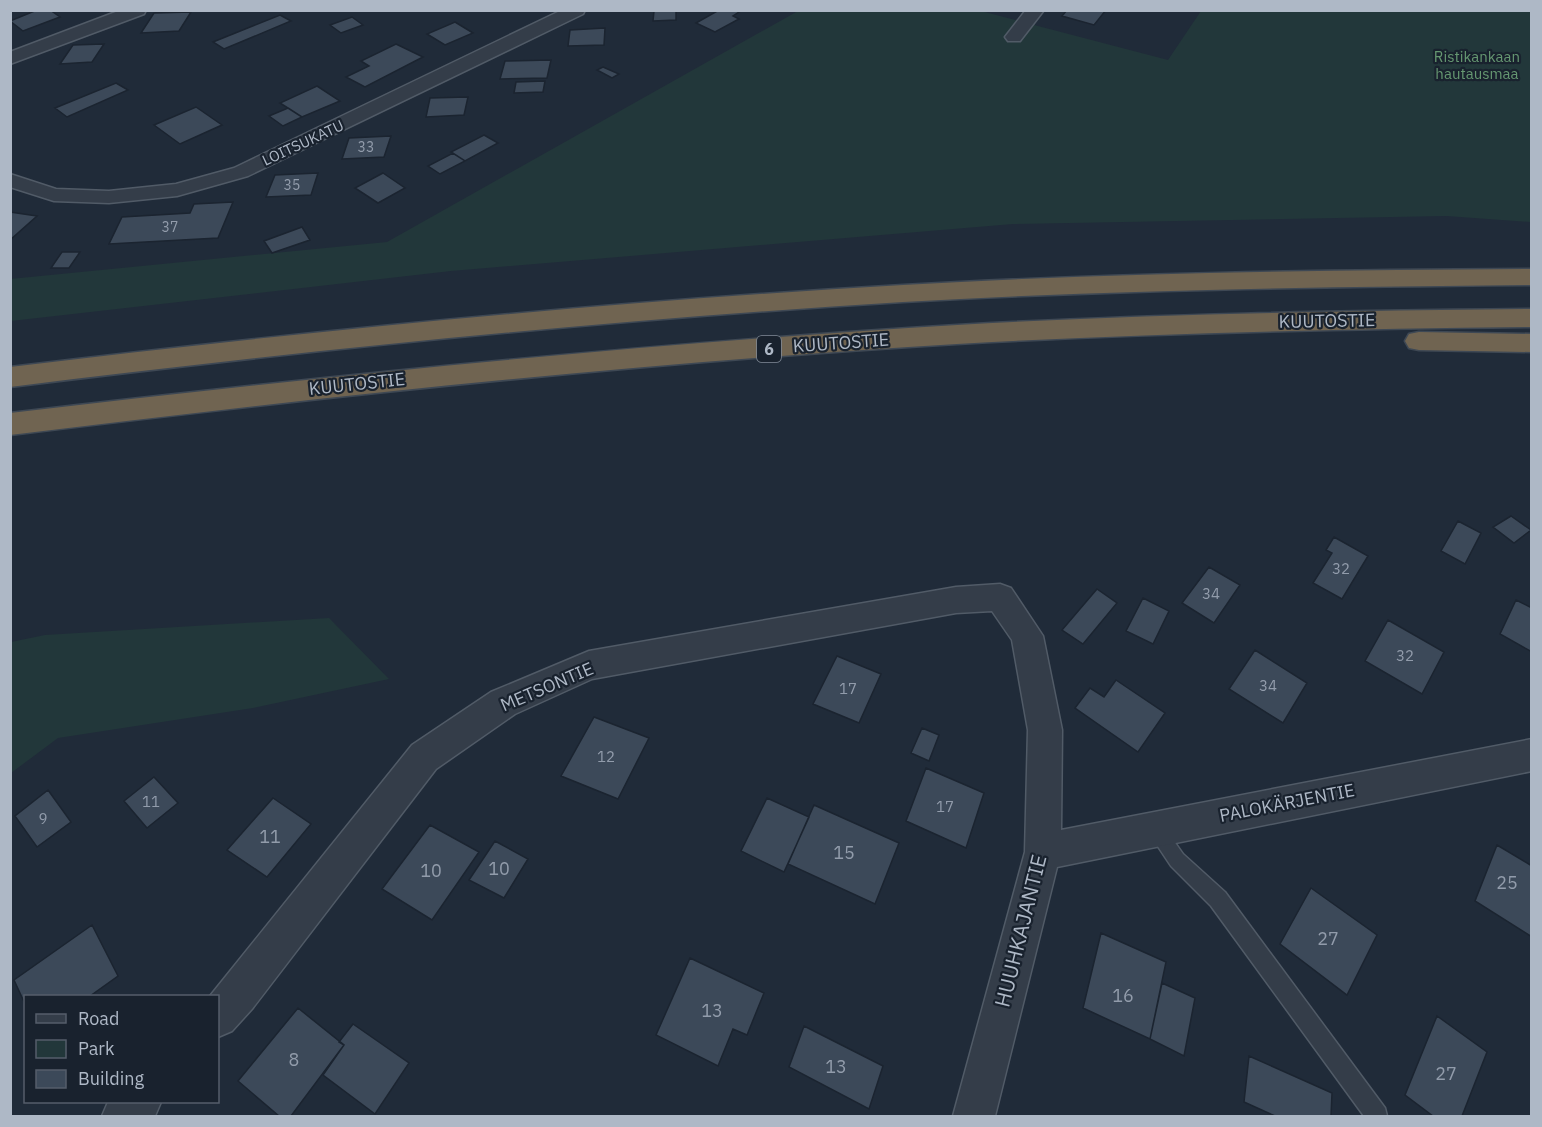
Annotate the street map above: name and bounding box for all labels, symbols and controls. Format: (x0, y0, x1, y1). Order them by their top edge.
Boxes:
park label: Ristikankaan hautausmaa (1434, 47, 1520, 83)
street label: LOITSUKATU (259, 115, 347, 170)
house number: 33 (358, 138, 374, 156)
house number: 35 (284, 176, 300, 194)
house number: 37 (162, 218, 178, 236)
street label: KUUTOSTIE (1279, 308, 1375, 333)
street label: KUUTOSTIE (792, 328, 890, 357)
road number: 6 (757, 336, 781, 362)
street label: KUUTOSTIE (308, 367, 406, 400)
house number: 32 (1332, 559, 1350, 578)
house number: 34 (1202, 584, 1220, 603)
house number: 32 (1396, 646, 1414, 665)
street label: METSONTIE (497, 657, 597, 716)
house number: 34 (1259, 676, 1277, 695)
house number: 17 (839, 679, 857, 698)
house number: 12 (597, 747, 615, 766)
street label: PALOKÄRJENTIE (1217, 778, 1356, 827)
house number: 11 (142, 792, 160, 811)
house number: 17 (936, 797, 954, 816)
house number: 9 (38, 809, 48, 828)
house number: 11 (259, 825, 281, 848)
house number: 15 (833, 841, 855, 864)
street label: HUUHKAJANTIE (988, 851, 1053, 1010)
house number: 10 (488, 857, 510, 880)
house number: 10 (420, 859, 442, 882)
house number: 25 (1496, 871, 1518, 894)
house number: 27 (1317, 927, 1339, 950)
house number: 16 (1112, 984, 1134, 1007)
legend (24, 995, 219, 1103)
house number: 13 (701, 999, 723, 1022)
text: Road (78, 1007, 119, 1030)
text: Park (78, 1037, 115, 1060)
house number: 8 (289, 1048, 299, 1071)
house number: 13 (825, 1055, 847, 1078)
house number: 27 (1435, 1062, 1457, 1085)
text: Building (78, 1067, 145, 1090)

